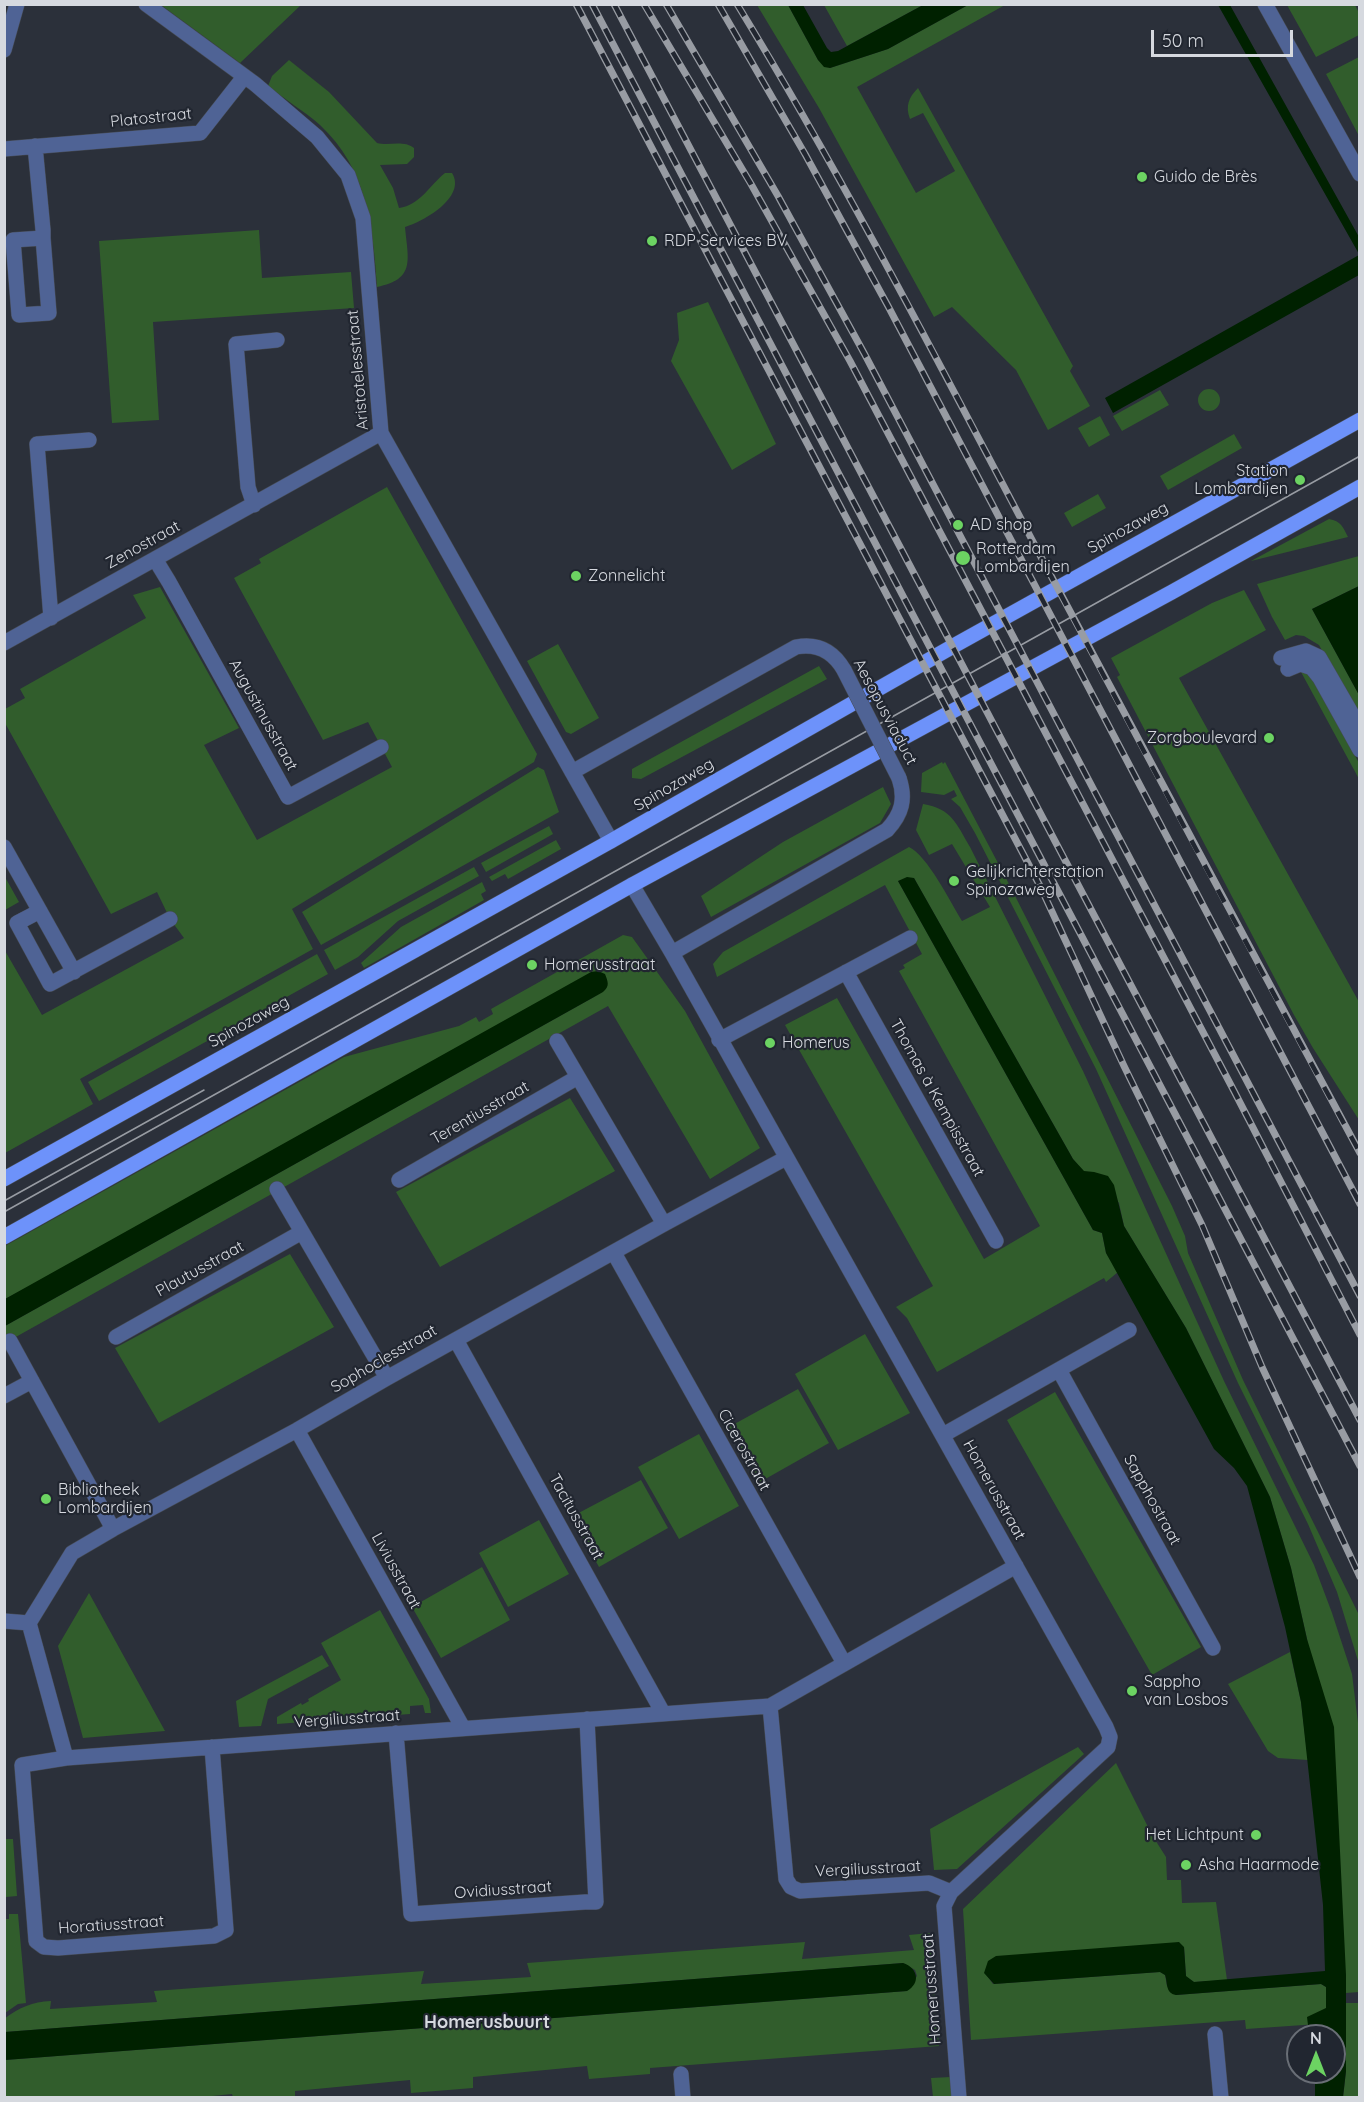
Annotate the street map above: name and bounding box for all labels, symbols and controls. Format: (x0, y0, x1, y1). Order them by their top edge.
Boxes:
scale bar (1154, 18, 1296, 56)
text: 50 m (1162, 29, 1204, 52)
street label: Platostraat (109, 104, 193, 132)
place label: Guido de Brès (1154, 167, 1257, 187)
marker: Guido de Brès (1135, 170, 1149, 184)
place label: RDP Services BV (664, 231, 787, 251)
marker: RDP Services BV (645, 234, 659, 248)
street label: Aristotelesstraat (343, 309, 373, 431)
place label: Station Lombardijen (1194, 461, 1288, 499)
marker: Station Lombardijen (1293, 473, 1307, 487)
street label: Spinozaweg (1084, 498, 1172, 558)
place label: AD shop (970, 515, 1032, 535)
street label: Zenostraat (102, 517, 184, 573)
marker: AD shop (951, 518, 965, 532)
place label: Rotterdam Lombardijen (976, 539, 1070, 577)
marker: Rotterdam Lombardijen (954, 549, 972, 567)
place label: Zonnelicht (588, 566, 665, 586)
marker: Zonnelicht (569, 569, 583, 583)
street label: Augustinusstraat (225, 656, 301, 774)
street label: Aesopusviaduct (849, 656, 921, 768)
place label: Zorgboulevard (1147, 728, 1257, 748)
marker: Zorgboulevard (1262, 731, 1276, 745)
street label: Spinozaweg (631, 754, 717, 816)
place label: Gelijkrichterstation Spinozaweg (966, 862, 1104, 900)
marker: Gelijkrichterstation Spinozaweg (947, 874, 961, 888)
place label: Homerusstraat (544, 955, 655, 975)
marker: Homerusstraat (525, 958, 539, 972)
street label: Spinozaweg (205, 992, 293, 1052)
street label: Thomas à Kempisstraat (886, 1016, 988, 1180)
place label: Homerus (782, 1033, 850, 1053)
marker: Homerus (763, 1036, 777, 1050)
street label: Terentiusstraat (427, 1077, 533, 1149)
street label: Plautusstraat (153, 1237, 247, 1301)
street label: Sophoclesstraat (328, 1321, 440, 1397)
street label: Cicerostraat (714, 1406, 774, 1494)
street label: Homerusstraat (959, 1437, 1029, 1543)
street label: Sapphostraat (1119, 1451, 1185, 1549)
street label: Tacitusstraat (544, 1471, 608, 1563)
place label: Bibliotheek Lombardijen (58, 1480, 152, 1518)
marker: Bibliotheek Lombardijen (39, 1492, 53, 1506)
street label: Liviusstraat (367, 1529, 425, 1613)
place label: Sappho van Losbos (1144, 1672, 1228, 1710)
marker: Sappho van Losbos (1125, 1684, 1139, 1698)
street label: Vergiliusstraat (293, 1706, 401, 1732)
place label: Het Lichtpunt (1145, 1825, 1244, 1845)
marker: Het Lichtpunt (1249, 1828, 1263, 1842)
place label: Asha Haarmode (1198, 1855, 1319, 1875)
street label: Vergiliusstraat (814, 1857, 922, 1881)
marker: Asha Haarmode (1179, 1858, 1193, 1872)
street label: Ovidiusstraat (454, 1877, 552, 1903)
street label: Horatiusstraat (57, 1912, 165, 1938)
street label: Homerusstraat (919, 1933, 945, 2045)
district label: Homerusbuurt (424, 2012, 550, 2034)
north arrow (1286, 2024, 1346, 2084)
text: N (1310, 2028, 1322, 2048)

